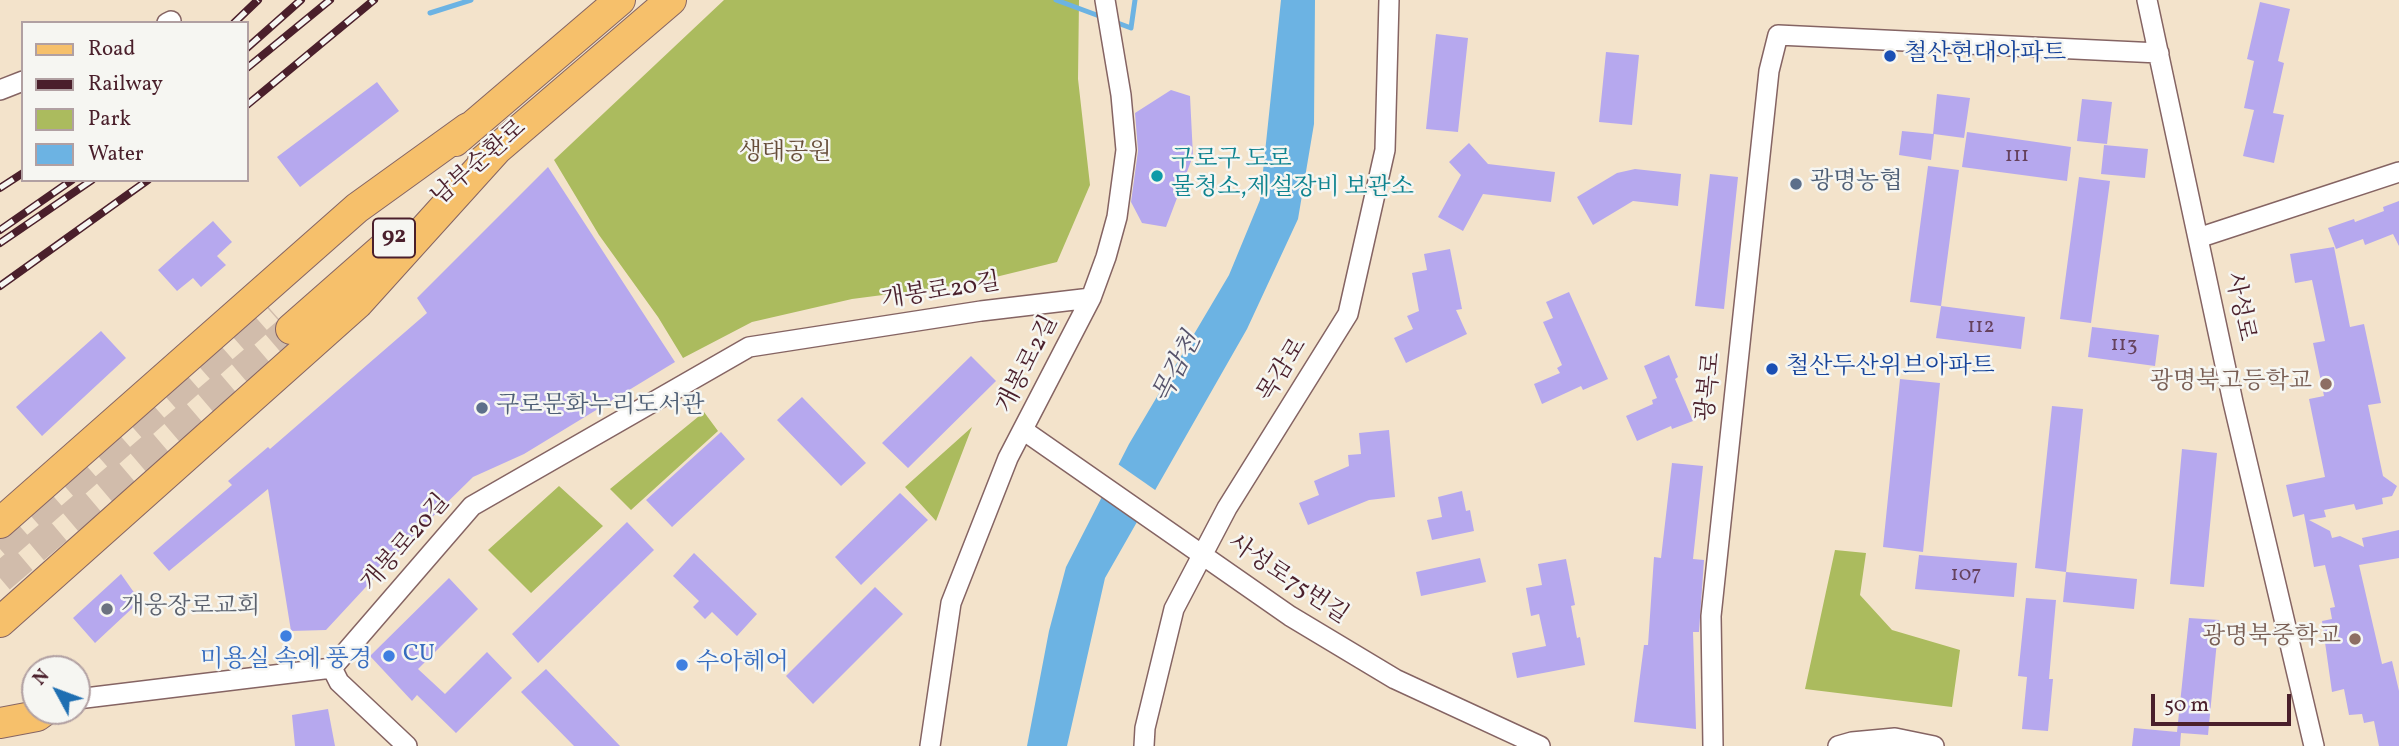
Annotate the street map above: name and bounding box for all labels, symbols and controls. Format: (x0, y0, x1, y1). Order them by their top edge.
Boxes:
legend (21, 21, 248, 182)
text: Road (88, 35, 135, 64)
place label: 철산현대아파트 (1904, 42, 2066, 70)
marker: 철산현대아파트 (1882, 48, 1898, 64)
text: Railway (88, 70, 163, 99)
text: Park (88, 105, 131, 134)
street label: 남부순환로 (427, 115, 533, 213)
text: Water (88, 140, 144, 169)
park label: 생태공원 (739, 141, 831, 169)
house number: 111 (2005, 144, 2029, 170)
place label: 구로구 도로 물청소,제설장비 보관소 (1171, 148, 1414, 204)
marker: 구로구 도로 물청소,제설장비 보관소 (1149, 168, 1165, 184)
place label: 광명농협 (1810, 170, 1903, 198)
marker: 광명농협 (1788, 176, 1804, 192)
road number: 92 (373, 218, 415, 258)
street label: 개봉로20길 (880, 269, 1002, 317)
street label: 사성로 (2217, 270, 2259, 344)
street label: 개봉로2길 (992, 311, 1066, 419)
house number: 112 (1967, 315, 1995, 341)
water label: 목감천 (1148, 328, 1210, 410)
house number: 113 (2110, 333, 2138, 359)
street label: 목감로 (1253, 334, 1315, 408)
street label: 광복로 (1693, 351, 1729, 423)
place label: 철산두산위브아파트 (1786, 355, 1995, 383)
marker: 철산두산위브아파트 (1764, 361, 1780, 377)
place label: 광명북고등학교 (2150, 370, 2312, 398)
marker: 광명북고등학교 (2318, 376, 2334, 392)
place label: 구로문화누리도서관 (496, 394, 705, 422)
marker: 구로문화누리도서관 (474, 400, 490, 416)
street label: 개봉로20길 (357, 489, 457, 599)
street label: 사성로75번길 (1221, 530, 1353, 632)
house number: 107 (1951, 563, 1981, 589)
place label: 개웅장로교회 (121, 595, 260, 623)
marker: 개웅장로교회 (99, 601, 115, 617)
place label: 광명북중학교 (2202, 625, 2341, 653)
marker: 미용실 속에 풍경 (278, 628, 294, 644)
marker: 광명북중학교 (2347, 631, 2363, 647)
place label: CU (403, 642, 435, 670)
place label: 미용실 속에 풍경 (200, 648, 372, 676)
marker: CU (381, 648, 397, 664)
place label: 수아헤어 (696, 651, 789, 679)
north arrow (21, 655, 91, 725)
marker: 수아헤어 (674, 657, 690, 673)
text: N (27, 664, 56, 691)
scale bar (2154, 680, 2294, 724)
text: 50 m (2164, 691, 2209, 720)

